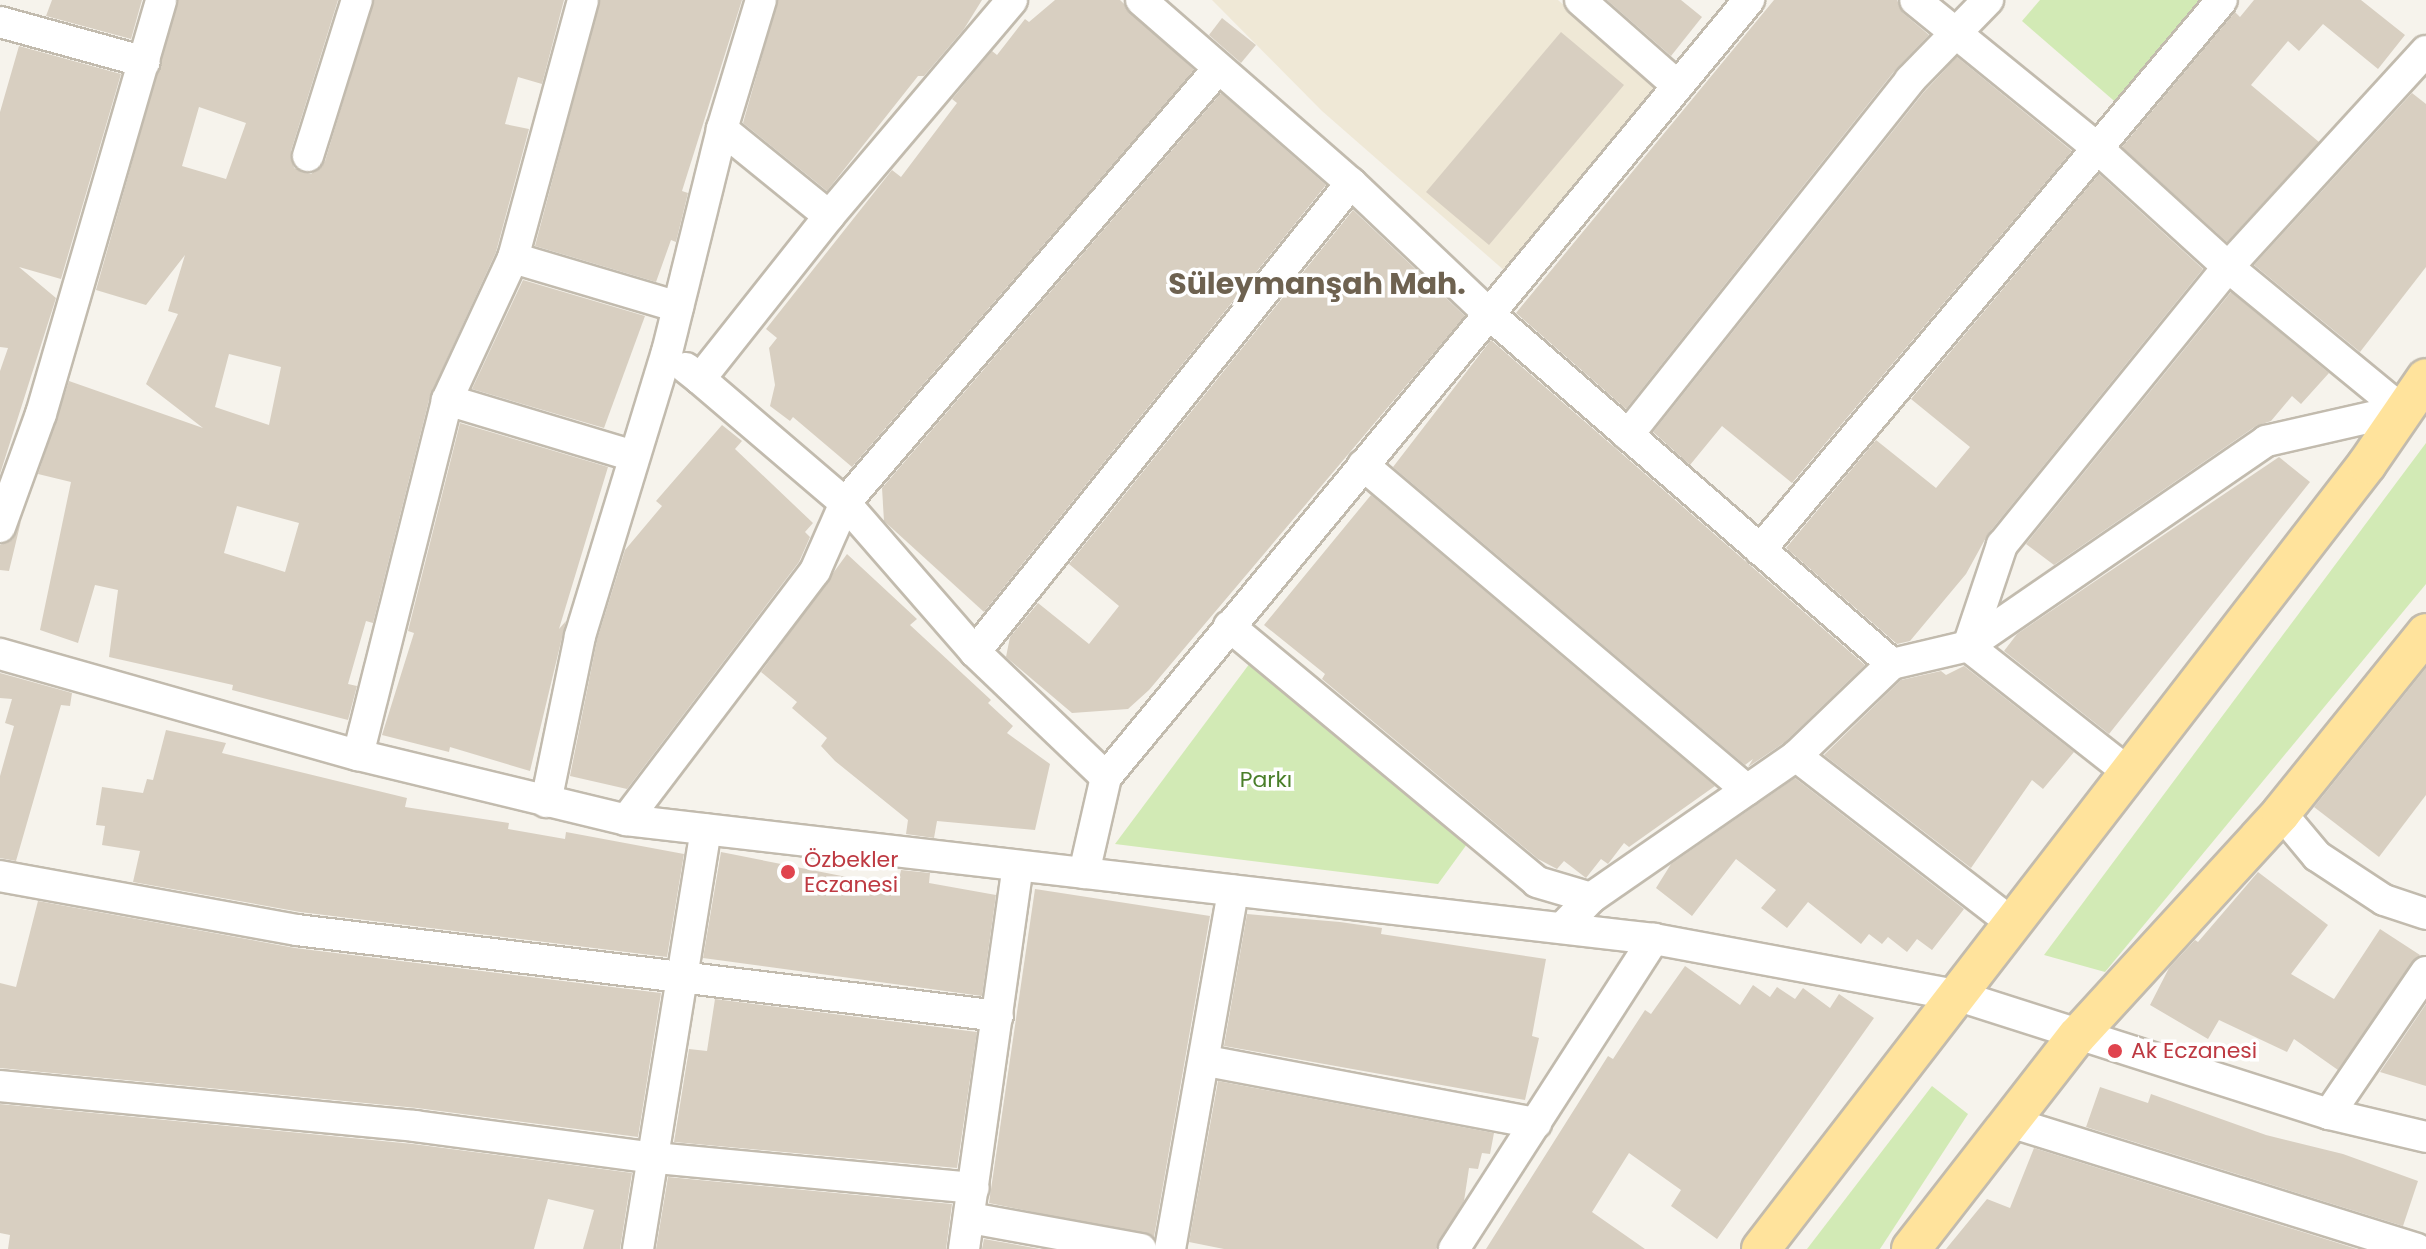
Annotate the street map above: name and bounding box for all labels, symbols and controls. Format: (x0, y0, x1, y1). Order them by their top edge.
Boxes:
district label: Süleymanşah Mah. (1168, 266, 1466, 302)
park label: Parkı (1240, 767, 1292, 793)
place label: Özbekler Eczanesi (804, 846, 898, 898)
marker: Özbekler Eczanesi (779, 863, 797, 881)
place label: Ak Eczanesi (2131, 1038, 2257, 1064)
marker: Ak Eczanesi (2106, 1042, 2124, 1060)

